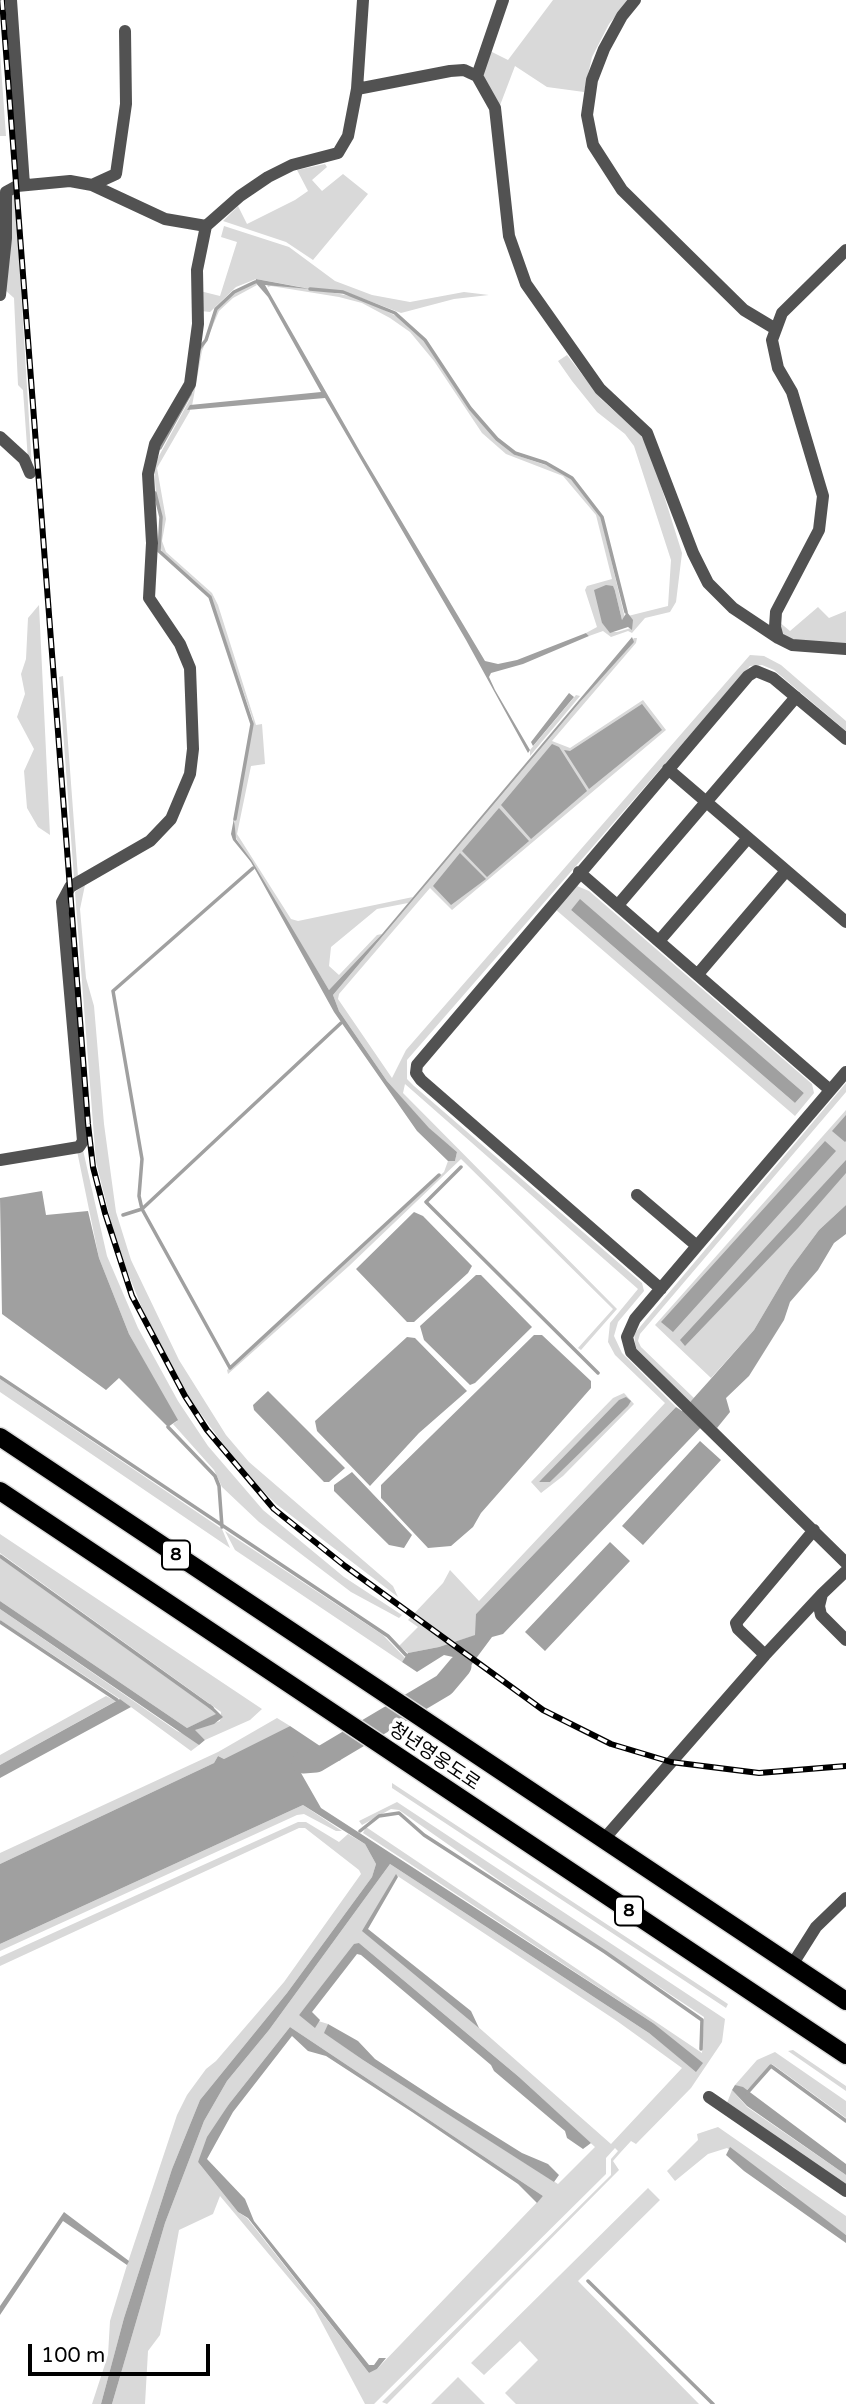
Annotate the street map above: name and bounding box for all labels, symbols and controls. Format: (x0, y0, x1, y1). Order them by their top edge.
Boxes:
road number: 8 (162, 1540, 190, 1570)
street label: 청년영웅도로 (384, 1718, 484, 1796)
road number: 8 (615, 1896, 643, 1926)
scale bar (32, 2330, 214, 2374)
text: 100 m (41, 2343, 105, 2368)

